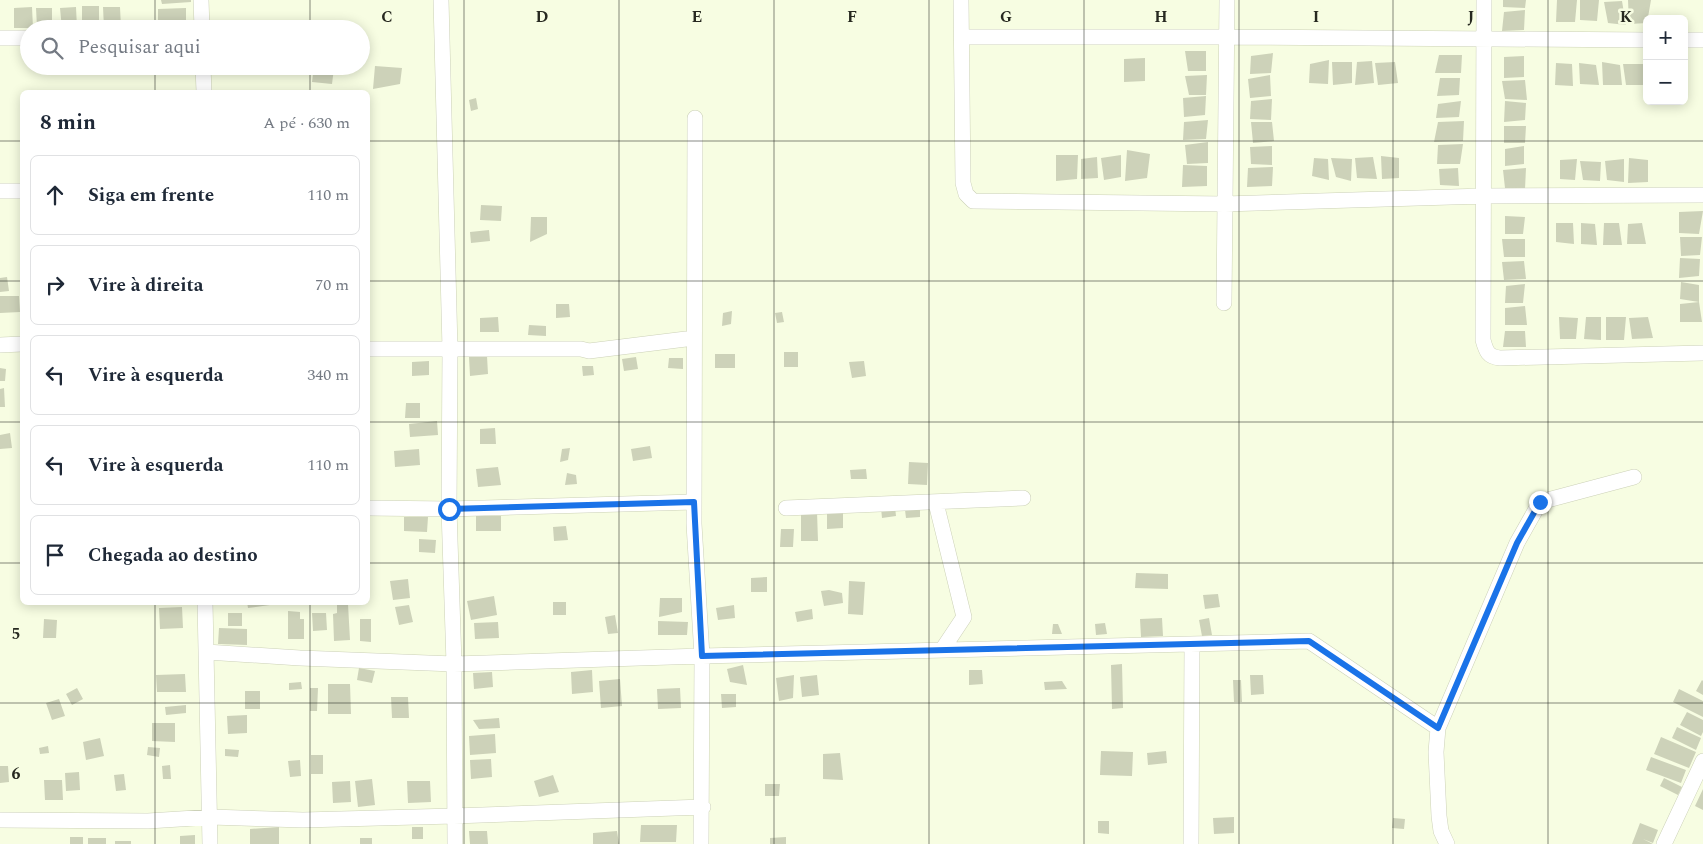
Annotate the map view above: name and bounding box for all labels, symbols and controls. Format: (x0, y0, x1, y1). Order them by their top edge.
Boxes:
text: C (381, 5, 393, 29)
text: D (536, 5, 549, 29)
text: E (692, 5, 702, 29)
text: F (847, 5, 857, 29)
text: G (1000, 5, 1012, 29)
text: H (1154, 5, 1168, 29)
text: I (1313, 5, 1319, 29)
text: J (1468, 5, 1475, 29)
text: K (1620, 5, 1633, 29)
map controls (1643, 15, 1688, 105)
button: + (1643, 15, 1688, 60)
search box (20, 20, 370, 75)
text: Pesquisar aqui (78, 33, 201, 62)
icon: search (38, 34, 66, 62)
button: − (1643, 60, 1688, 105)
text: 8 min (40, 107, 96, 139)
text: A pé · 630 m (263, 111, 350, 135)
icon: ahead (41, 181, 69, 209)
text: Siga em frente (88, 181, 214, 210)
text: 110 m (307, 183, 349, 207)
icon: right (41, 271, 69, 299)
text: Vire à direita (88, 271, 204, 300)
text: 70 m (315, 273, 349, 297)
icon: left (41, 361, 69, 389)
text: Vire à esquerda (88, 361, 224, 390)
text: 340 m (307, 363, 349, 387)
icon: left (41, 451, 69, 479)
text: Vire à esquerda (88, 451, 224, 480)
text: 110 m (307, 453, 349, 477)
route end (1529, 491, 1552, 514)
route start (438, 498, 461, 521)
icon: arrive (41, 541, 69, 569)
text: Chegada ao destino (88, 541, 258, 570)
text: 5 (12, 622, 20, 646)
text: 6 (12, 762, 21, 786)

